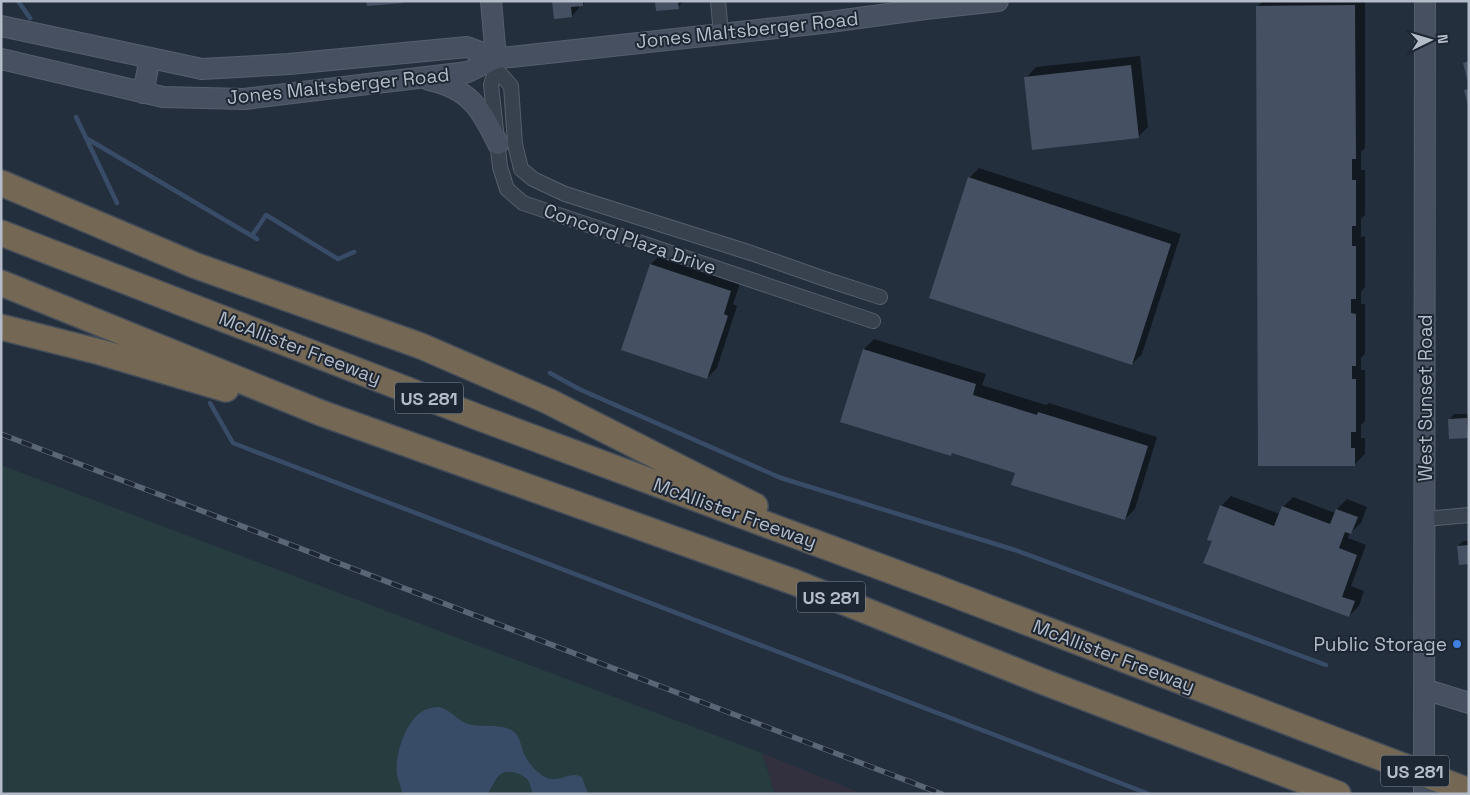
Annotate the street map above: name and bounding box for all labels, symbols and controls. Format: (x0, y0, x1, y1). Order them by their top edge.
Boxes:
street label: Jones Maltsberger Road (635, 6, 859, 54)
north arrow (1405, 15, 1455, 65)
text: N (1434, 33, 1452, 44)
street label: Jones Maltsberger Road (226, 62, 450, 110)
street label: Concord Plaza Drive (540, 198, 720, 280)
street label: McAllister Freeway (215, 306, 385, 390)
street label: West Sunset Road (1413, 314, 1438, 482)
road number: US 281 (395, 382, 463, 413)
street label: McAllister Freeway (650, 472, 820, 554)
road number: US 281 (797, 582, 865, 612)
street label: McAllister Freeway (1029, 614, 1199, 698)
place label: Public Storage (1313, 632, 1447, 657)
marker: Public Storage (1451, 638, 1463, 650)
road number: US 281 (1381, 756, 1449, 786)

